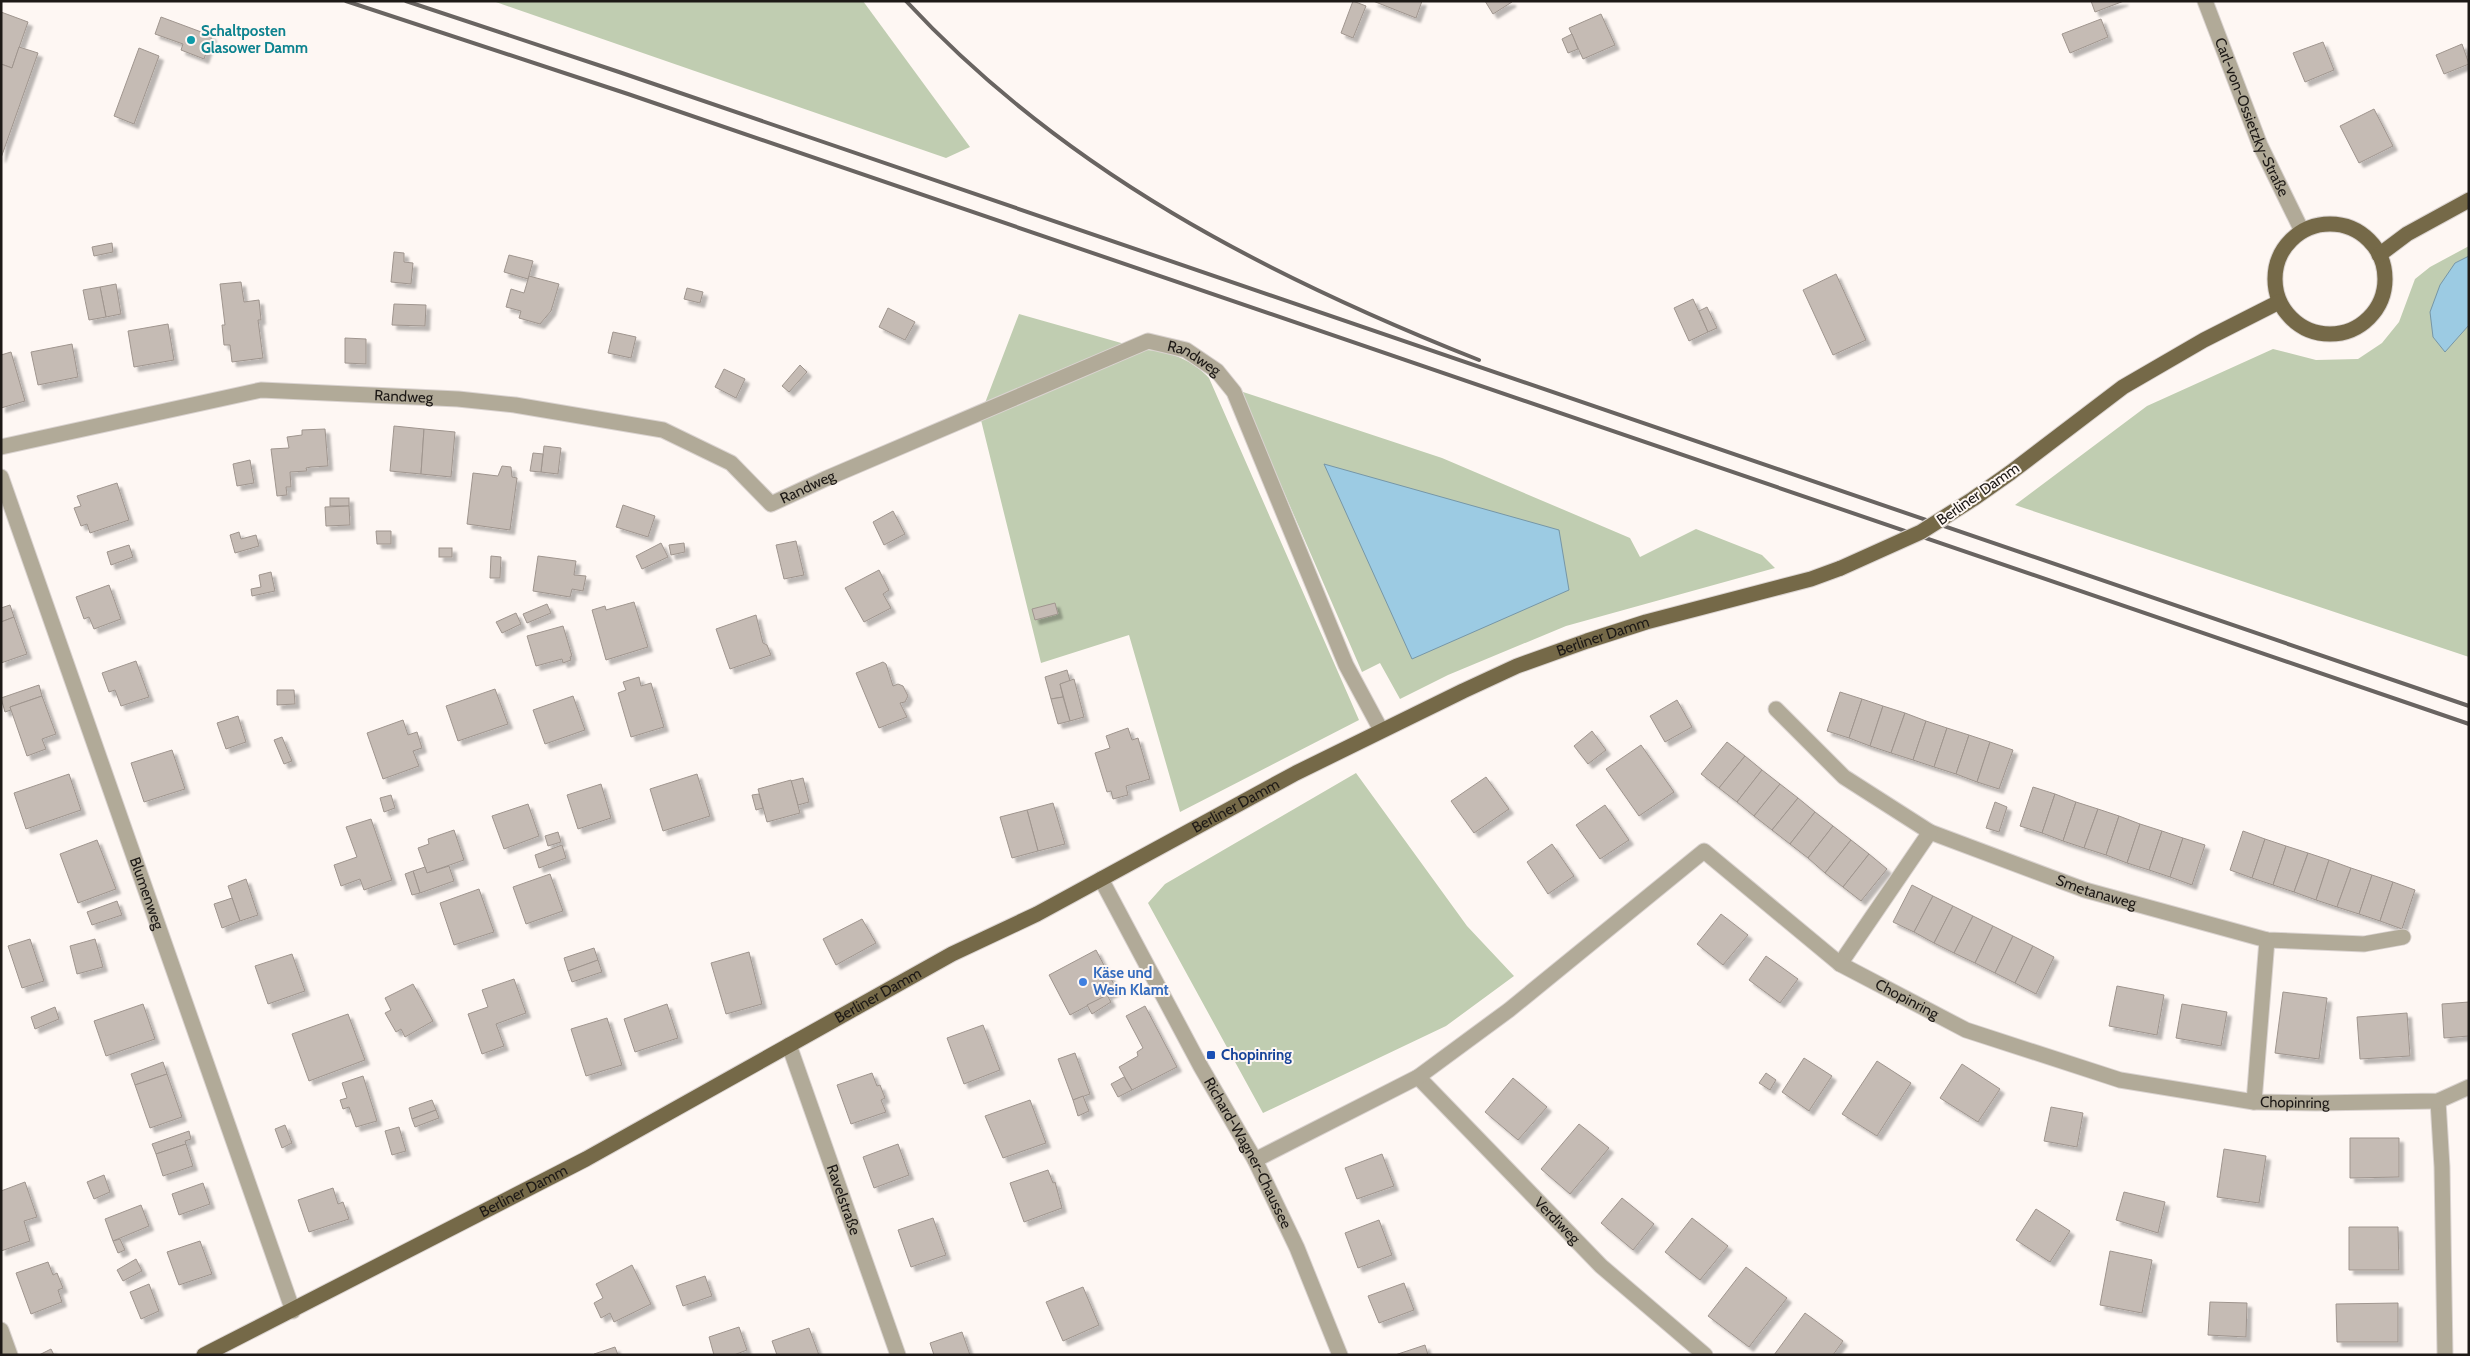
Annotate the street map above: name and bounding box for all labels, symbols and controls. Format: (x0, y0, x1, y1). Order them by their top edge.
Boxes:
place label: Schaltposten Glasower Damm (201, 22, 308, 57)
marker: Schaltposten Glasower Damm (185, 34, 197, 46)
street label: Carl-von-Ossietzky-Straße (2211, 35, 2293, 200)
street label: Randweg (1166, 337, 1225, 380)
street label: Randweg (374, 386, 434, 407)
street label: Berliner Damm (1933, 459, 2023, 529)
street label: Randweg (777, 466, 838, 508)
street label: Berliner Damm (1554, 613, 1651, 660)
street label: Berliner Damm (1189, 775, 1282, 837)
street label: Blumenweg (126, 855, 168, 932)
street label: Smetanaweg (2053, 871, 2139, 913)
street label: Berliner Damm (831, 964, 925, 1027)
place label: Käse und Wein Klamt (1093, 964, 1169, 999)
street label: Chopinring (1872, 975, 1942, 1023)
marker: Käse und Wein Klamt (1077, 976, 1089, 988)
place label: Chopinring (1221, 1046, 1292, 1064)
marker: Chopinring (1205, 1049, 1217, 1061)
street label: Richard-Wagner-Chaussee (1200, 1074, 1296, 1232)
street label: Chopinring (2260, 1093, 2330, 1112)
street label: Berliner Damm (476, 1161, 571, 1221)
street label: Ravelstraße (823, 1162, 864, 1238)
street label: Verdiweg (1530, 1194, 1584, 1248)

